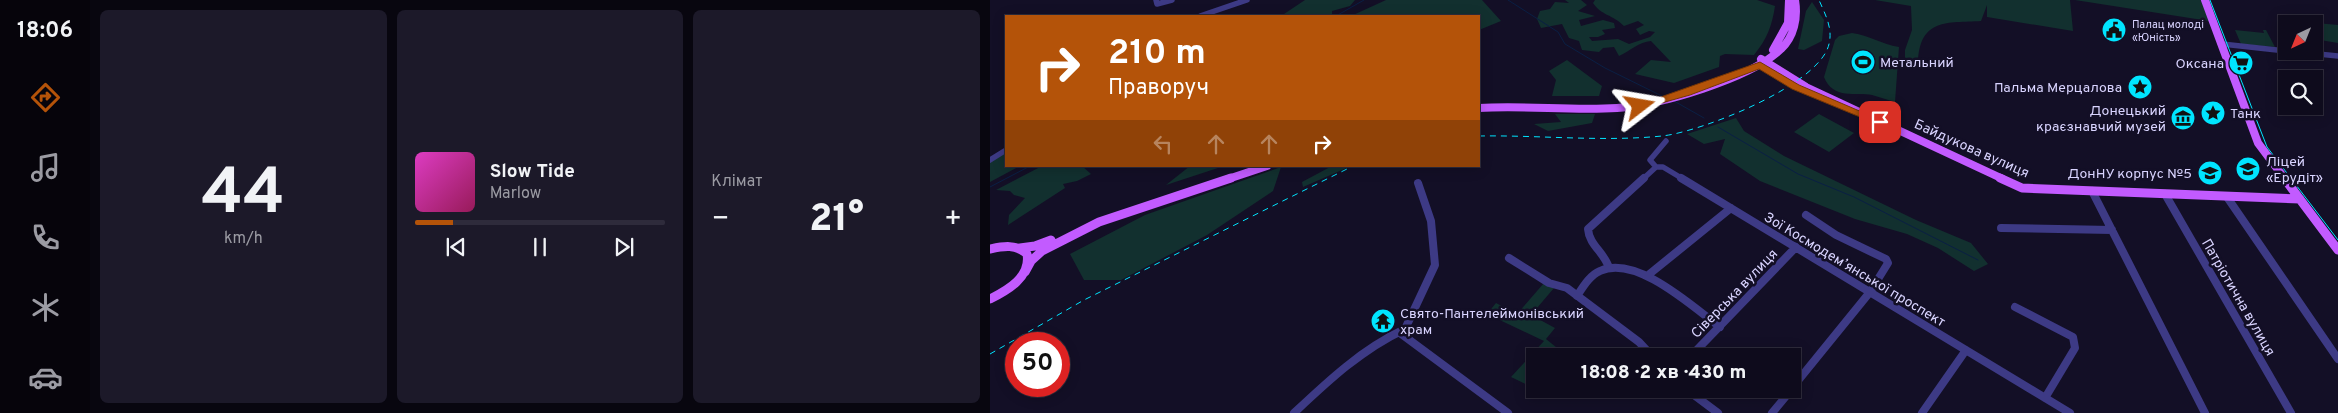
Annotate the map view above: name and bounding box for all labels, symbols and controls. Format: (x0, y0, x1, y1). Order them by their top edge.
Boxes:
north arrow (2278, 15, 2322, 60)
map controls (2278, 15, 2323, 115)
public building icon: Палац молоді «Юність» (2101, 17, 2127, 43)
text: 18:06 (17, 18, 73, 45)
place label: Палац молоді «Юність» (2132, 18, 2204, 45)
text: 210 m (1108, 32, 1206, 76)
icon: right (1025, 35, 1090, 100)
sports icon: Метальний (1850, 49, 1876, 75)
supermarket icon: Оксана (2228, 50, 2254, 76)
place label: Метальний (1880, 55, 1954, 72)
place label: Оксана (2176, 56, 2224, 73)
button: search (2278, 70, 2323, 115)
place icon: Пальма Мерцалова (2127, 74, 2153, 100)
text: Праворуч (1108, 75, 1209, 102)
position arrow (1613, 79, 1665, 131)
icon: directions (28, 80, 63, 115)
place label: Пальма Мерцалова (1994, 80, 2122, 97)
place icon: Танк (2200, 100, 2226, 126)
pin (1859, 101, 1901, 143)
place label: Донецький краєзнавчий музей (2036, 103, 2166, 136)
museum icon: Донецький краєзнавчий музей (2170, 105, 2196, 131)
place label: Танк (2230, 106, 2261, 123)
icon: arrive (1866, 108, 1894, 136)
street label: Байдукова вулиця (1911, 116, 2032, 182)
icon: left (1149, 130, 1177, 158)
icon: ahead (1202, 130, 1230, 158)
icon: ahead (1255, 130, 1283, 158)
icon: right (1308, 130, 1336, 158)
icon: music (28, 150, 63, 185)
place label: Ліцей «Ерудіт» (2266, 154, 2323, 187)
text: 44 (202, 155, 285, 237)
school or university icon: Ліцей «Ерудіт» (2235, 156, 2261, 182)
text: Slow Tide (490, 160, 575, 184)
school or university icon: ДонНУ корпус №5 (2197, 160, 2223, 186)
place label: ДонНУ корпус №5 (2067, 166, 2192, 183)
text: Клімат (711, 172, 762, 192)
text: Marlow (490, 184, 541, 204)
text: 21° (809, 196, 864, 245)
text: − (711, 202, 729, 238)
text: + (944, 202, 962, 238)
street label: Зої Космодем’янської проспект (1760, 209, 1948, 331)
icon: phone (28, 220, 63, 255)
text: km/h (224, 229, 263, 249)
icon: previous (442, 233, 470, 261)
icon: pause (526, 233, 554, 261)
icon: next (610, 233, 638, 261)
street label: Патріотична вулиця (2197, 236, 2278, 359)
street label: Сіверська вулиця (1688, 246, 1782, 342)
icon: climate (28, 290, 63, 325)
place label: Свято-Пантелеймонівський храм (1400, 306, 1584, 339)
temple icon: Свято-Пантелеймонівський храм (1370, 308, 1396, 334)
speed limit sign: 50 (1005, 332, 1070, 397)
icon: car (28, 360, 63, 395)
text: 18:08 · 2 хв · 430 m (1581, 361, 1746, 385)

